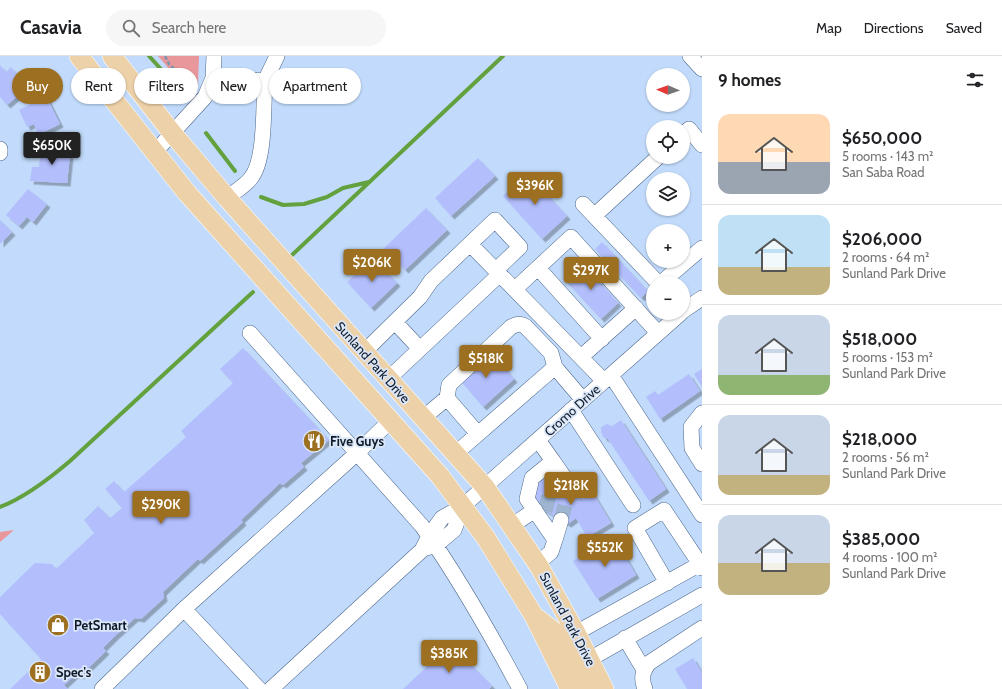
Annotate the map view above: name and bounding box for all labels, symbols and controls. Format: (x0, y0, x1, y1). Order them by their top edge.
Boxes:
search box (106, 10, 386, 46)
text: Casavia (20, 16, 82, 39)
icon: search (120, 17, 142, 39)
text: Search here (152, 19, 226, 37)
text: Map (816, 19, 842, 37)
text: Directions (864, 19, 924, 37)
text: Saved (946, 19, 982, 37)
chip: Buy (12, 68, 63, 104)
chip: Rent (71, 68, 126, 104)
chip: Filters (134, 68, 198, 104)
chip: New (206, 68, 261, 104)
chip: Apartment (269, 68, 361, 104)
north arrow (646, 68, 690, 112)
map controls (646, 68, 690, 320)
icon: filters (964, 69, 986, 91)
text: 9 homes (718, 70, 781, 90)
button: locate (646, 120, 690, 164)
text: $650,000 (842, 128, 922, 148)
icon: home (750, 130, 798, 178)
pin: $650K (24, 132, 80, 166)
text: $650K (32, 137, 72, 153)
text: 5 rooms · 143 m² (842, 148, 933, 164)
text: San Saba Road (842, 164, 924, 180)
pin: $396K (507, 172, 563, 206)
button: layers (646, 172, 690, 216)
text: $396K (516, 177, 554, 193)
button: + (646, 224, 690, 268)
text: $206,000 (842, 229, 922, 249)
icon: home (750, 231, 798, 279)
pin: $206K (344, 249, 400, 283)
text: 2 rooms · 64 m² (842, 249, 929, 265)
text: $206K (352, 254, 392, 270)
pin: $297K (563, 257, 619, 291)
text: $297K (573, 262, 609, 278)
text: Sunland Park Drive (842, 265, 946, 281)
button: − (646, 276, 690, 320)
street label: Sunland Park Drive (332, 318, 414, 406)
text: $518,000 (842, 329, 917, 349)
icon: home (750, 331, 798, 379)
pin: $518K (458, 345, 514, 379)
text: 5 rooms · 153 m² (842, 349, 933, 365)
text: $518K (468, 350, 504, 366)
text: Sunland Park Drive (842, 365, 946, 381)
street label: Cromo Drive (541, 381, 603, 439)
restaurant icon: Five Guys (301, 428, 327, 454)
text: $218,000 (842, 429, 917, 449)
icon: home (750, 431, 798, 479)
place label: Five Guys (330, 433, 384, 449)
text: 2 rooms · 56 m² (842, 449, 929, 465)
text: Sunland Park Drive (842, 465, 946, 481)
pin: $218K (543, 472, 599, 506)
text: $218K (553, 477, 589, 493)
pin: $290K (133, 491, 189, 525)
text: $290K (141, 496, 181, 512)
text: $385,000 (842, 529, 920, 549)
icon: home (750, 531, 798, 579)
pin: $552K (577, 534, 633, 568)
text: $552K (587, 539, 623, 555)
text: 4 rooms · 100 m² (842, 549, 937, 565)
text: Sunland Park Drive (842, 565, 946, 581)
street label: Sunland Park Drive (537, 569, 600, 669)
shop icon: PetSmart (45, 612, 71, 638)
place label: PetSmart (74, 617, 127, 633)
pin: $385K (421, 640, 477, 674)
text: $385K (430, 645, 468, 661)
building icon: Spec's (27, 659, 53, 685)
place label: Spec's (56, 664, 92, 680)

